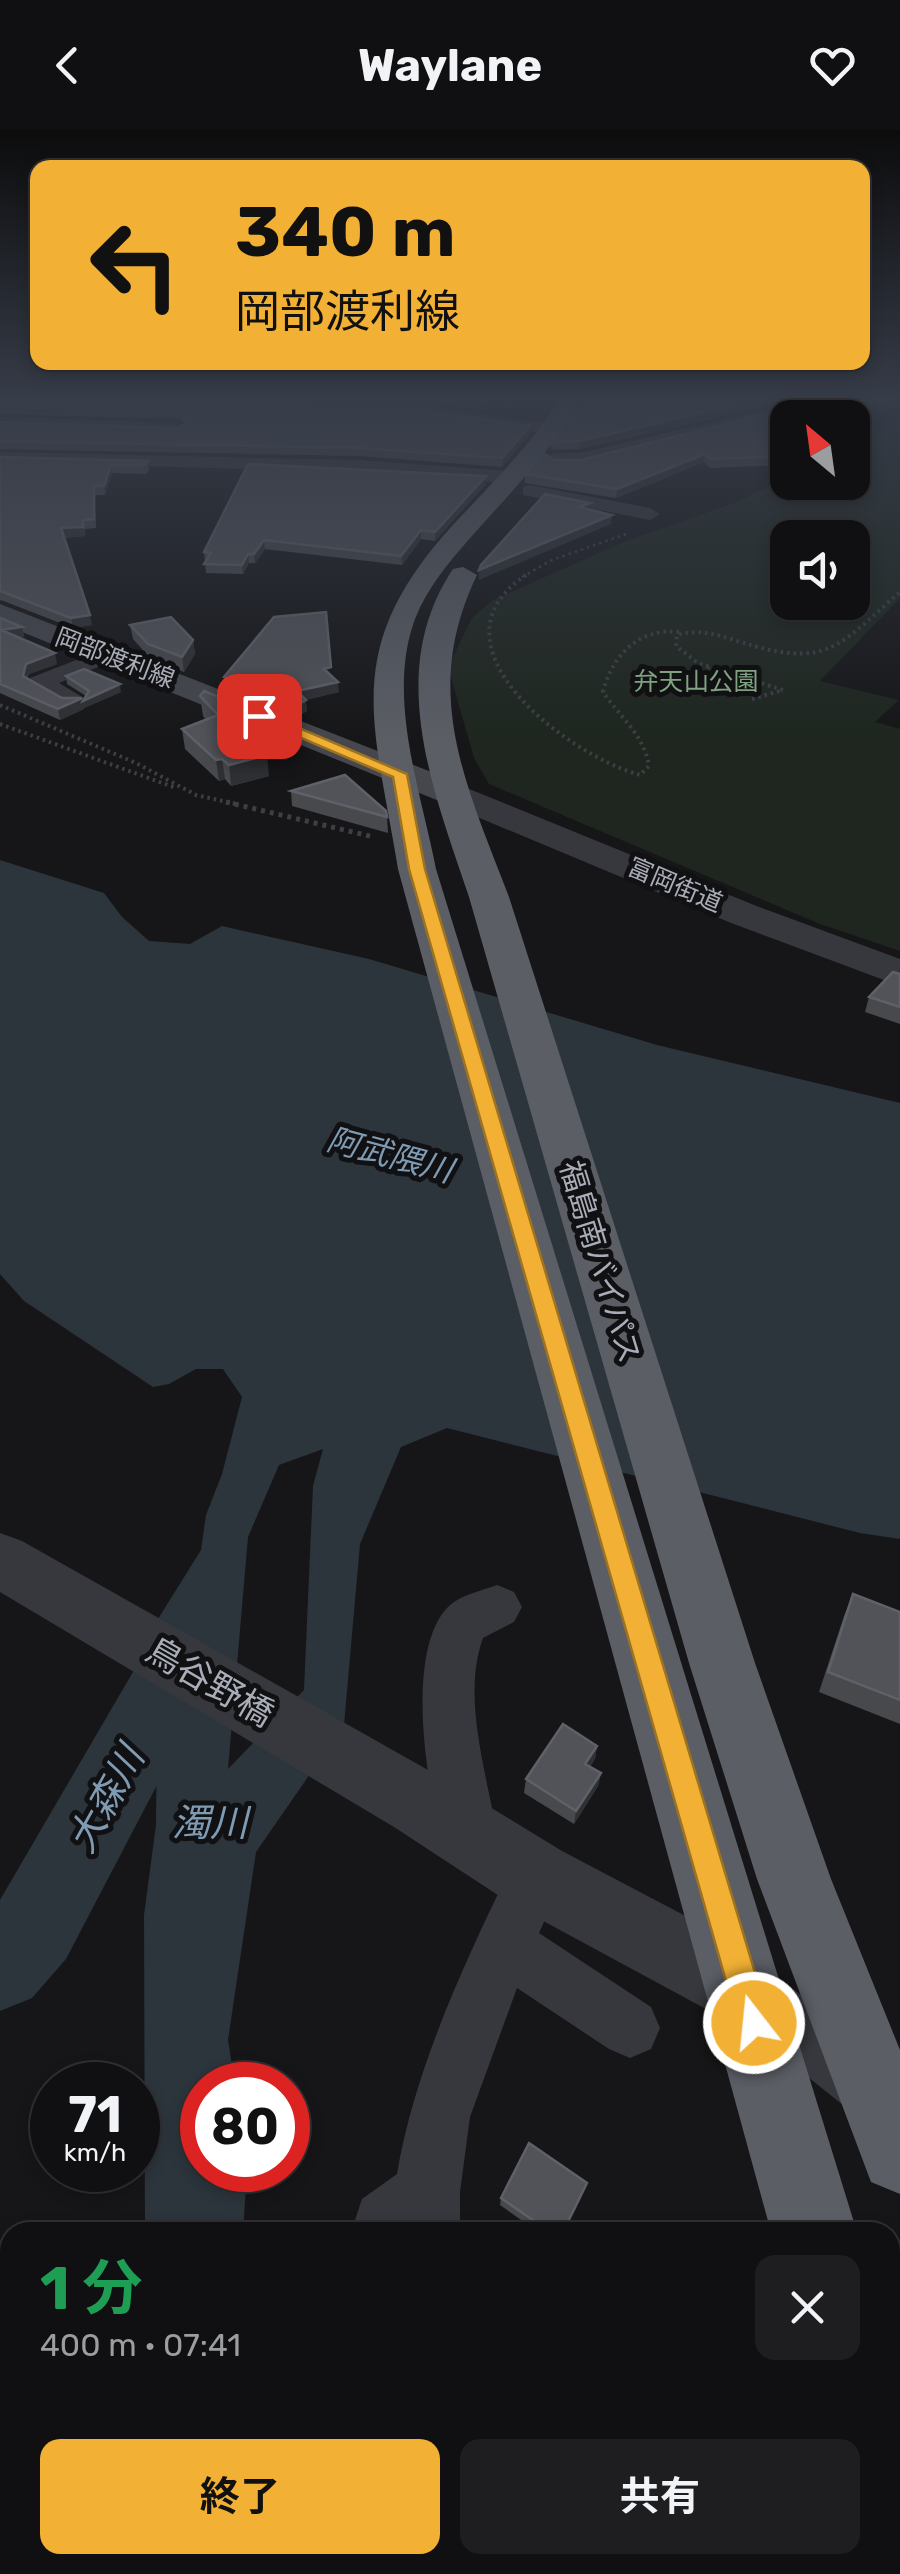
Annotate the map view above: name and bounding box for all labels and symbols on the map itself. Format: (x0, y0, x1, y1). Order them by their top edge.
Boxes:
north arrow (770, 400, 870, 500)
street label: 岡部渡利線 (51, 622, 179, 694)
park label: 弁天山公園 (633, 667, 759, 696)
pin (217, 674, 302, 759)
street label: 富岡街道 (623, 852, 727, 918)
water label: 阿武隈川 (323, 1120, 460, 1191)
street label: 福島南バイパス (552, 1157, 648, 1367)
street label: 鳥谷野橋 (139, 1629, 281, 1735)
water label: 大森川 (58, 1735, 156, 1860)
water label: 濁川 (172, 1800, 252, 1846)
position arrow (702, 1971, 806, 2075)
speed limit sign: 80 (180, 2062, 310, 2192)

